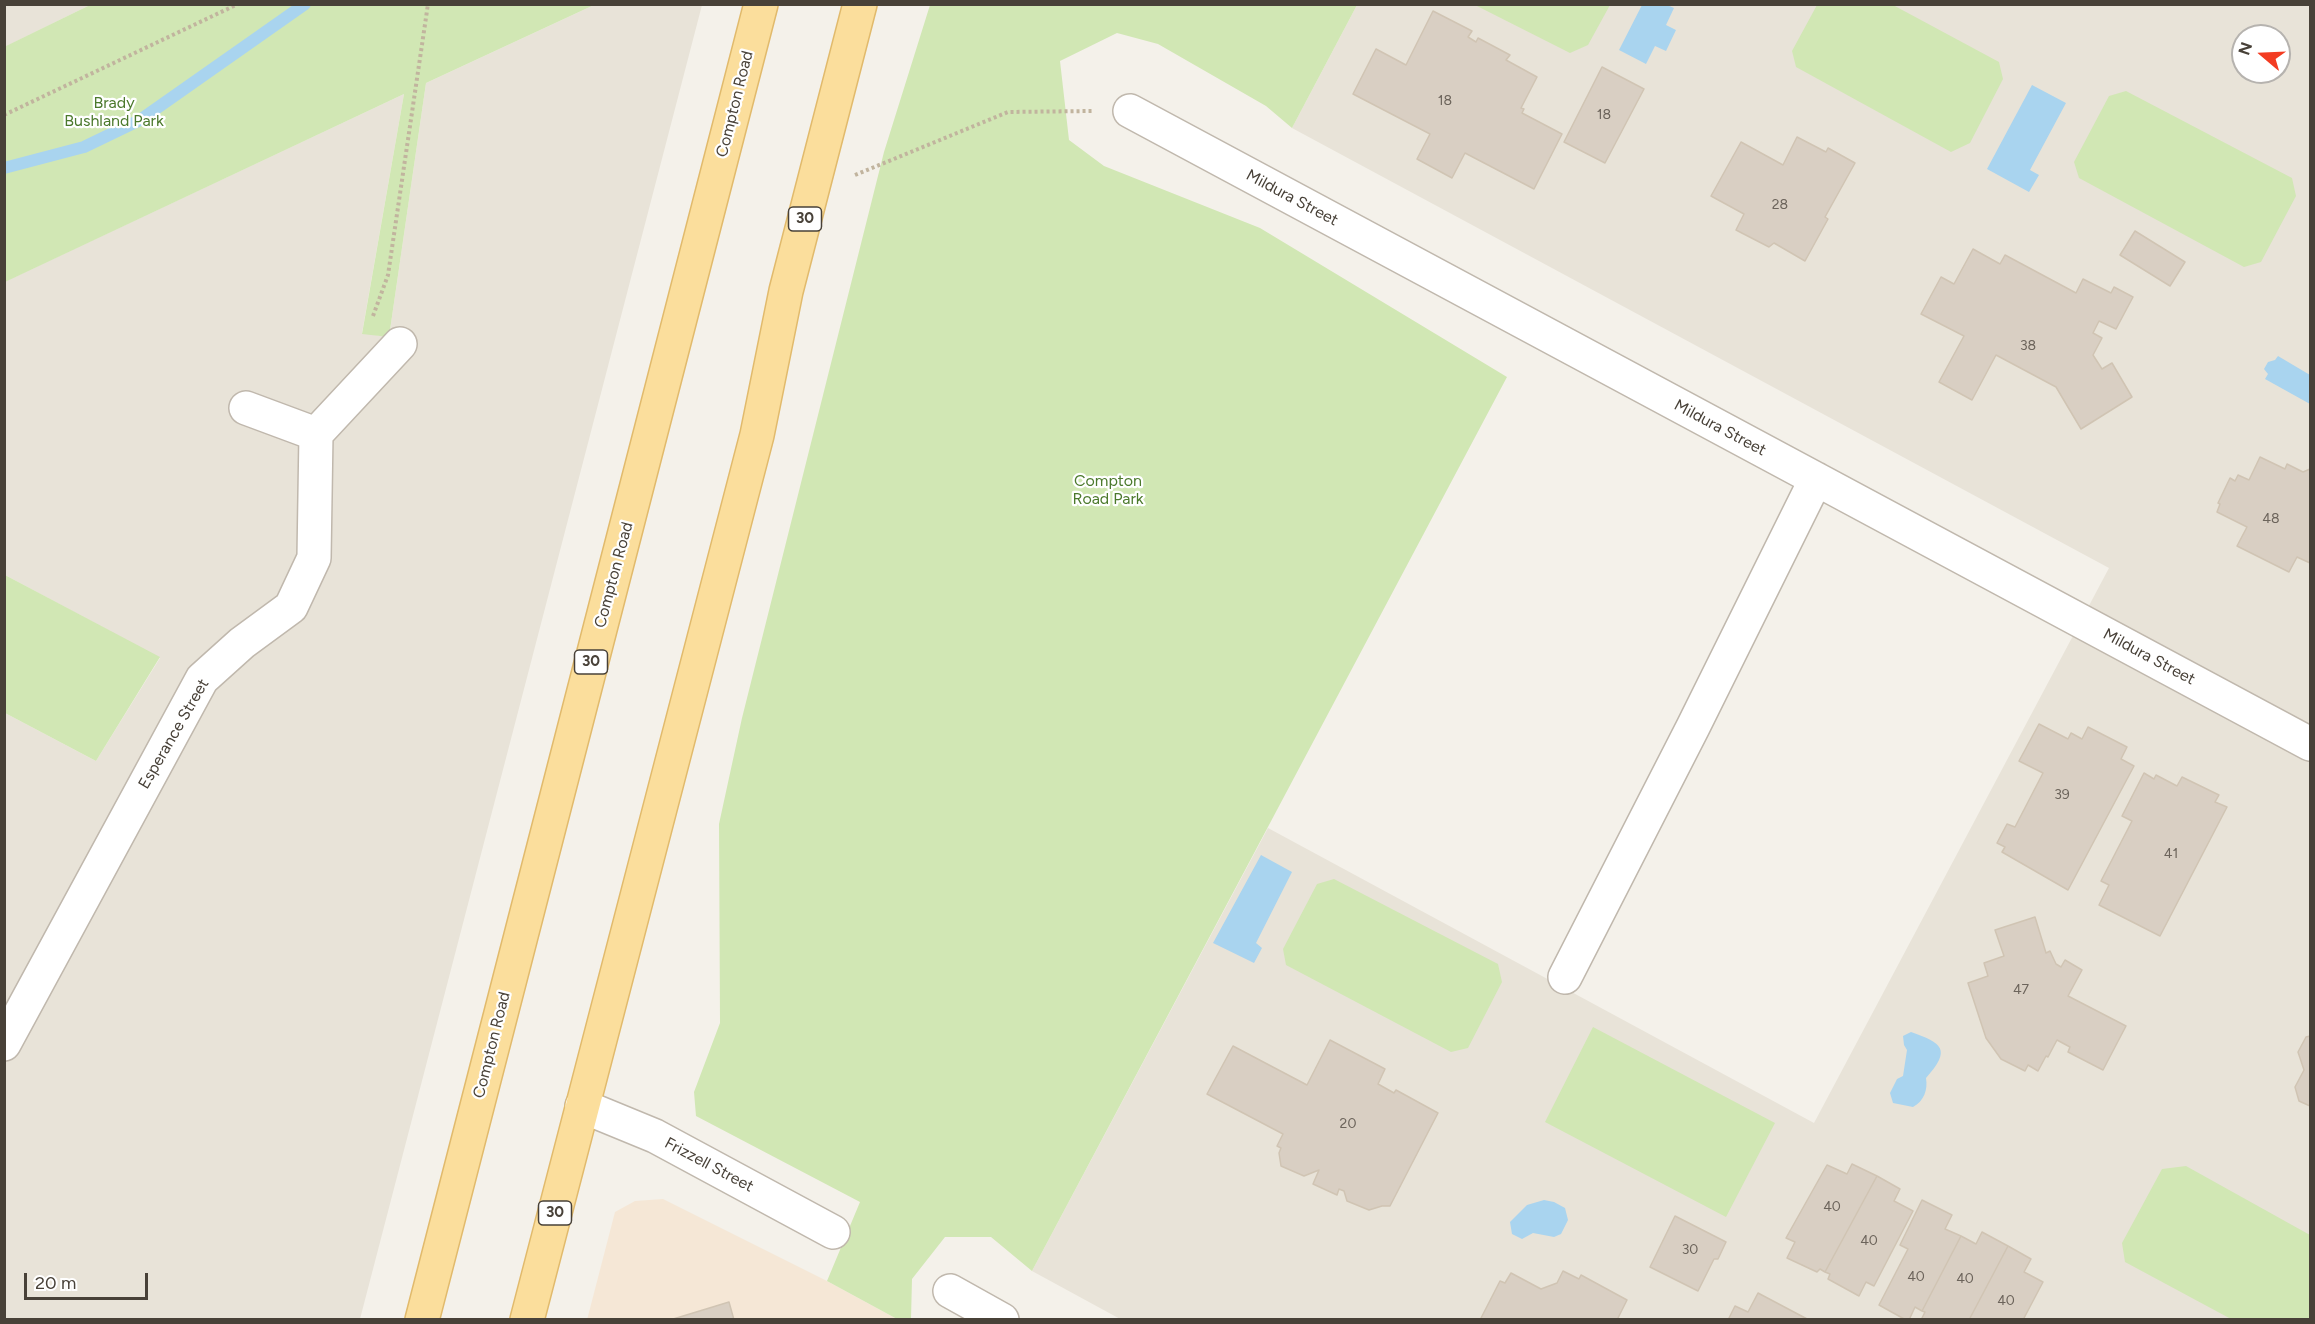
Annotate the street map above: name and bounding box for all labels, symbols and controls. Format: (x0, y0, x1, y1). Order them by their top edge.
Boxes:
north arrow (2231, 24, 2291, 84)
text: N (2234, 40, 2256, 58)
street label: Compton Road (713, 49, 757, 159)
park label: Brady Bushland Park (64, 93, 164, 131)
house number: 18 (1438, 93, 1452, 109)
house number: 18 (1597, 107, 1611, 123)
street label: Mildura Street (1243, 166, 1341, 230)
house number: 28 (1772, 197, 1788, 213)
road number: 30 (788, 207, 822, 231)
house number: 38 (2020, 338, 2036, 354)
street label: Mildura Street (1671, 396, 1769, 460)
park label: Compton Road Park (1072, 471, 1144, 509)
house number: 48 (2262, 511, 2280, 527)
street label: Compton Road (591, 520, 637, 630)
street label: Mildura Street (2100, 625, 2198, 689)
road number: 30 (574, 650, 608, 674)
street label: Esperance Street (135, 676, 213, 792)
house number: 39 (2054, 787, 2070, 803)
house number: 41 (2164, 846, 2178, 862)
house number: 47 (2013, 982, 2029, 998)
street label: Compton Road (470, 990, 514, 1100)
house number: 20 (1340, 1116, 1356, 1132)
street label: Frizzell Street (661, 1134, 757, 1196)
house number: 40 (1823, 1199, 1841, 1215)
road number: 30 (538, 1201, 572, 1225)
house number: 40 (1860, 1233, 1878, 1249)
house number: 30 (1682, 1242, 1698, 1258)
scale bar (27, 1261, 152, 1299)
house number: 40 (1907, 1269, 1925, 1285)
house number: 40 (1956, 1271, 1974, 1287)
text: 20 m (35, 1272, 76, 1294)
house number: 40 (1997, 1293, 2015, 1309)

